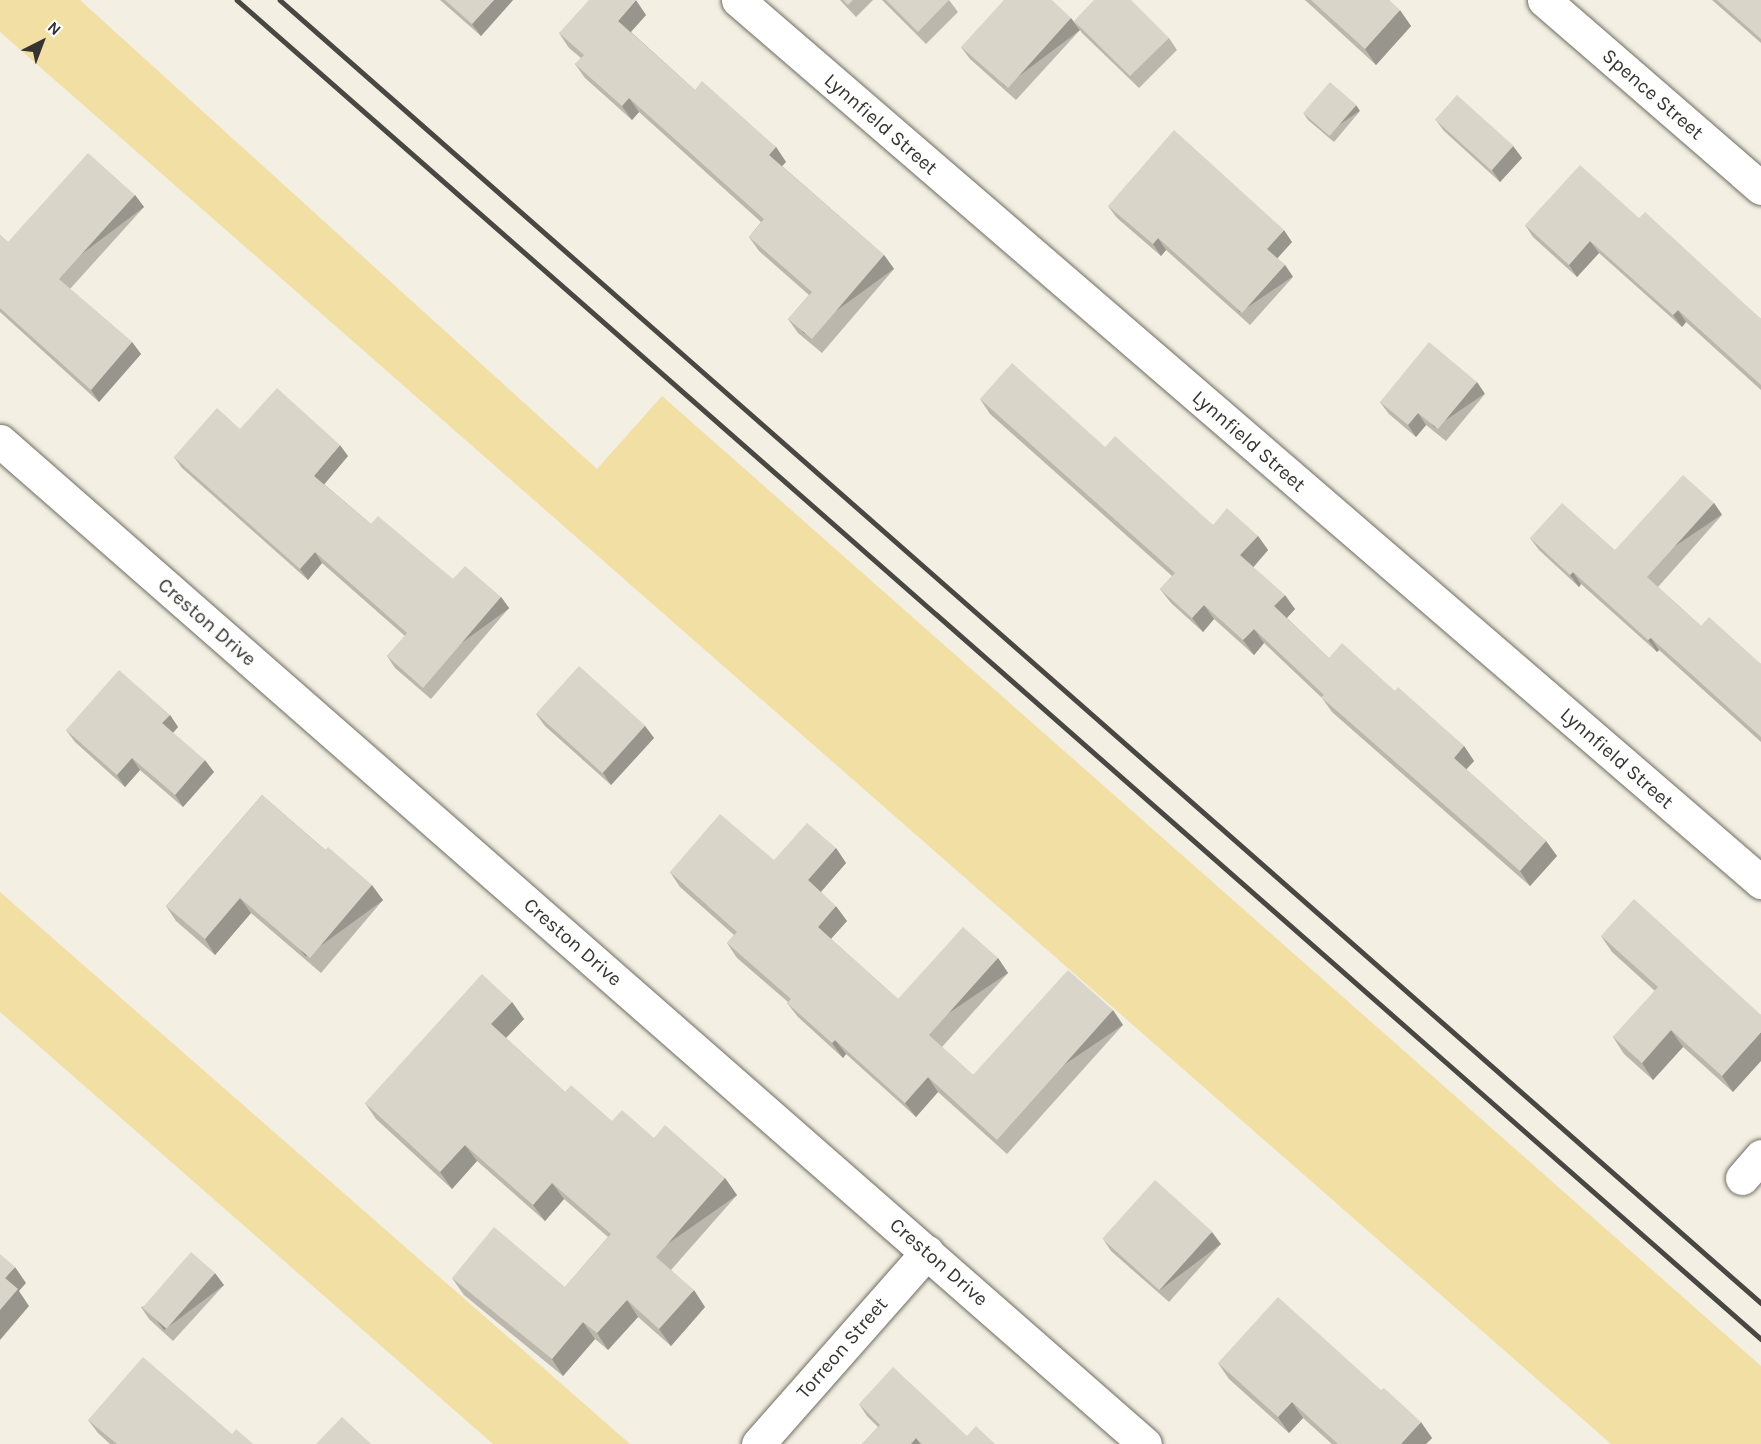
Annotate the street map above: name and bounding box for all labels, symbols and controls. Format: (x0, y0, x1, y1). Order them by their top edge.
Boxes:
north arrow (12, 12, 72, 72)
text: N (44, 17, 65, 39)
street label: Spence Street (1597, 43, 1709, 145)
street label: Lynnfield Street (819, 68, 943, 180)
street label: Lynnfield Street (1187, 385, 1311, 497)
street label: Creston Drive (153, 573, 261, 671)
street label: Lynnfield Street (1555, 702, 1679, 814)
street label: Creston Drive (519, 893, 627, 991)
street label: Creston Drive (885, 1213, 993, 1311)
street label: Torreon Street (791, 1292, 893, 1404)

